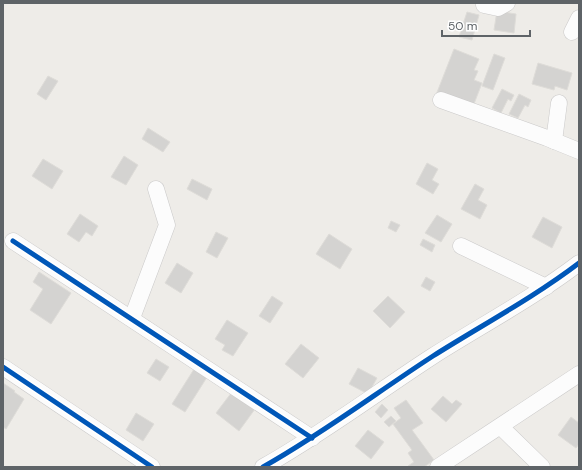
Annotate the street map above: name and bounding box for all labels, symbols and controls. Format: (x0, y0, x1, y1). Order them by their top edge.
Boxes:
scale bar (442, 12, 530, 38)
text: 50 m (448, 18, 477, 34)

